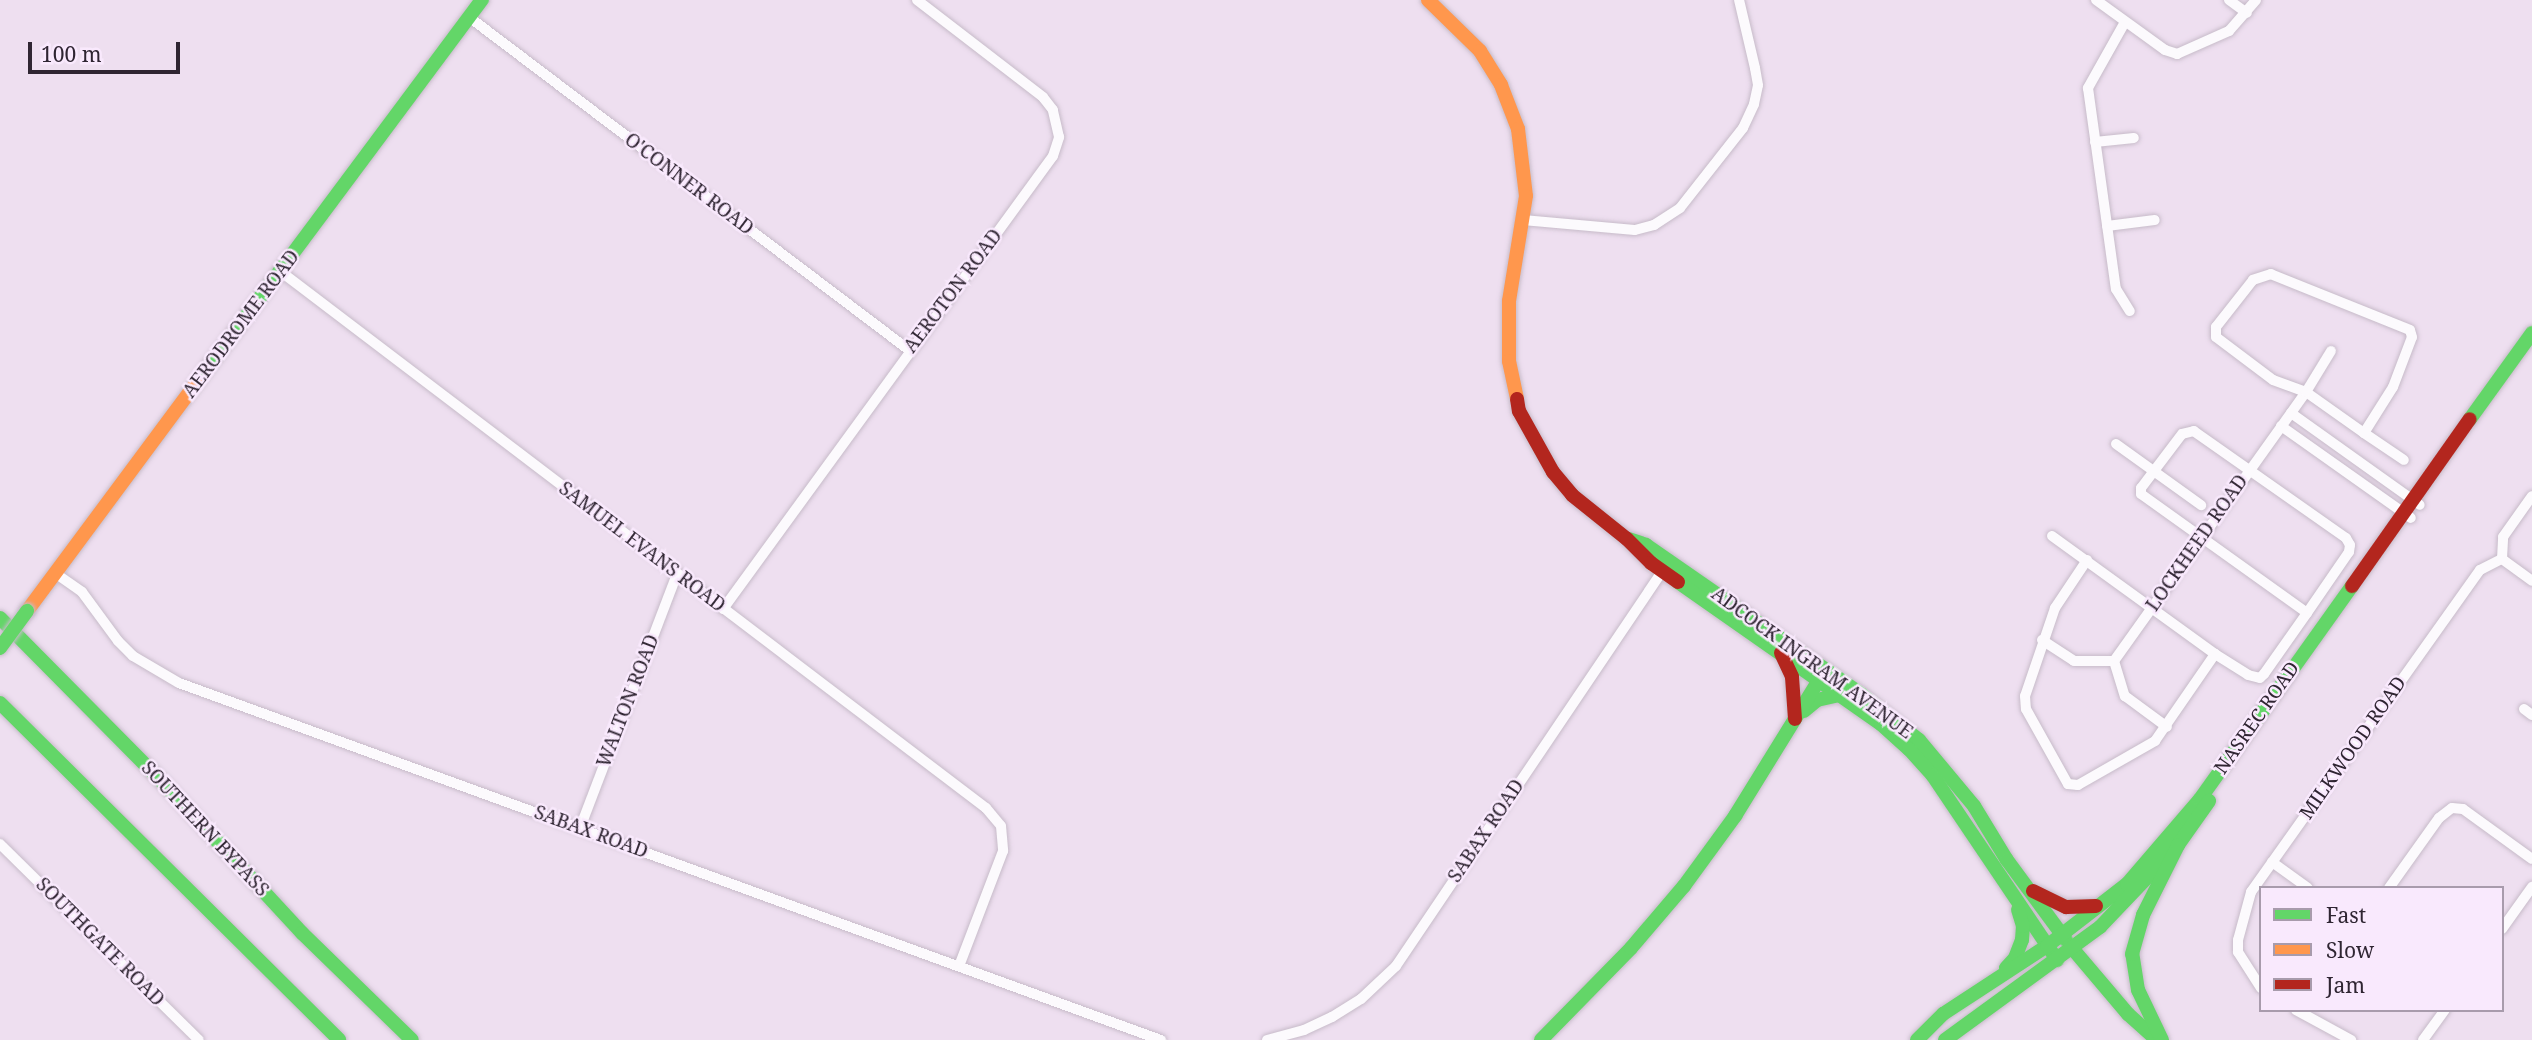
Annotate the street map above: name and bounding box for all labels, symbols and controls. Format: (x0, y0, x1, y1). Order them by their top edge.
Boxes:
scale bar (32, 28, 184, 72)
text: 100 m (41, 40, 102, 68)
street label: O'CONNER ROAD (620, 128, 758, 240)
street label: AEROTON ROAD (899, 225, 1007, 357)
street label: AERODROME ROAD (178, 246, 304, 402)
street label: LOCKHEED ROAD (2141, 470, 2253, 616)
street label: SAMUEL EVANS ROAD (554, 477, 730, 617)
street label: ADCOCK INGRAM AVENUE (1707, 582, 1917, 744)
street label: WALTON ROAD (592, 631, 664, 771)
street label: NASREC ROAD (2210, 657, 2304, 779)
street label: MILKWOOD ROAD (2295, 672, 2411, 824)
street label: SOUTHERN BYPASS (136, 757, 274, 901)
street label: SABAX ROAD (1443, 775, 1529, 887)
street label: SABAX ROAD (531, 801, 651, 863)
street label: SOUTHGATE ROAD (31, 873, 169, 1011)
legend (2259, 886, 2504, 1012)
text: Fast (2326, 901, 2366, 929)
text: Slow (2326, 936, 2374, 964)
text: Jam (2326, 971, 2365, 999)

